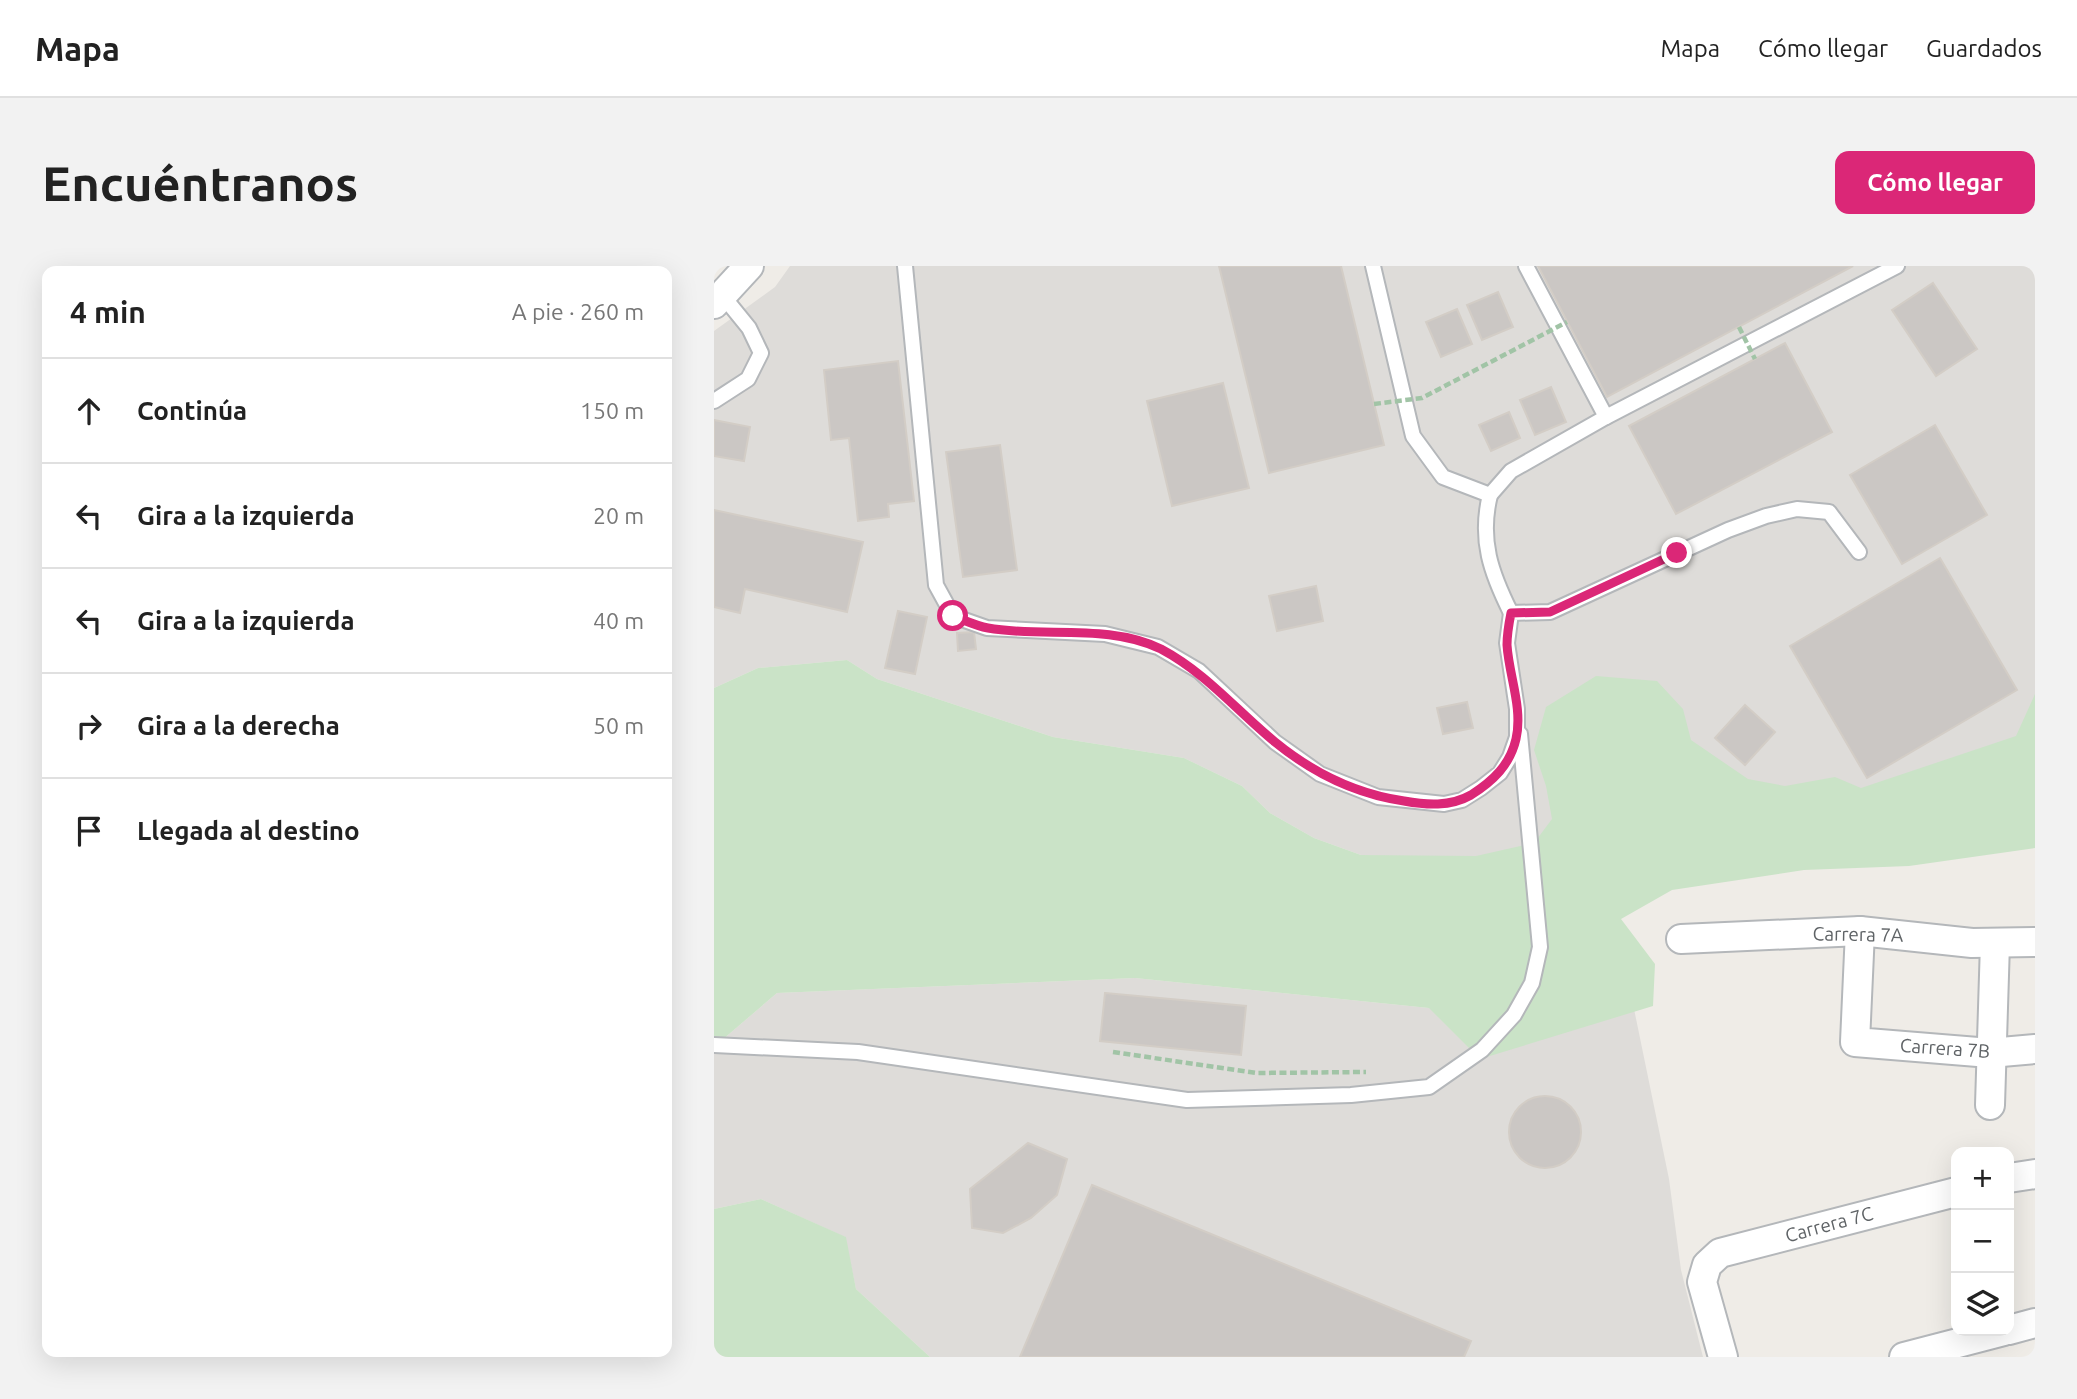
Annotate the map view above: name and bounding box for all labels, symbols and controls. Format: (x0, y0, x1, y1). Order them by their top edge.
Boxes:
text: Mapa (35, 30, 120, 67)
text: Mapa (1660, 35, 1720, 62)
text: Cómo llegar (1758, 35, 1888, 62)
text: Guardados (1926, 35, 2042, 62)
button: Cómo llegar (1835, 151, 2035, 214)
text: Encuéntranos (42, 155, 358, 210)
text: 4 min (70, 295, 146, 329)
text: A pie · 260 m (512, 299, 644, 324)
icon: ahead (70, 392, 108, 430)
text: Continúa (137, 396, 247, 425)
text: 150 m (580, 398, 644, 423)
icon: left (70, 497, 108, 535)
text: Gira a la izquierda (137, 501, 355, 530)
text: 20 m (593, 503, 644, 528)
route end (1661, 537, 1692, 568)
route start (937, 600, 968, 631)
icon: left (70, 602, 108, 640)
text: Gira a la izquierda (137, 606, 355, 635)
text: 40 m (593, 608, 644, 633)
icon: right (70, 707, 108, 745)
text: Gira a la derecha (137, 711, 340, 740)
text: 50 m (593, 713, 644, 738)
icon: arrive (70, 812, 108, 850)
text: Llegada al destino (137, 816, 360, 845)
street label: Carrera 7A (1812, 922, 1904, 946)
street label: Carrera 7B (1899, 1034, 1991, 1062)
map controls (1951, 1147, 2014, 1336)
button: + (1951, 1147, 2014, 1210)
street label: Carrera 7C (1783, 1202, 1876, 1246)
button: − (1951, 1210, 2014, 1273)
button: layers (1951, 1273, 2014, 1336)

